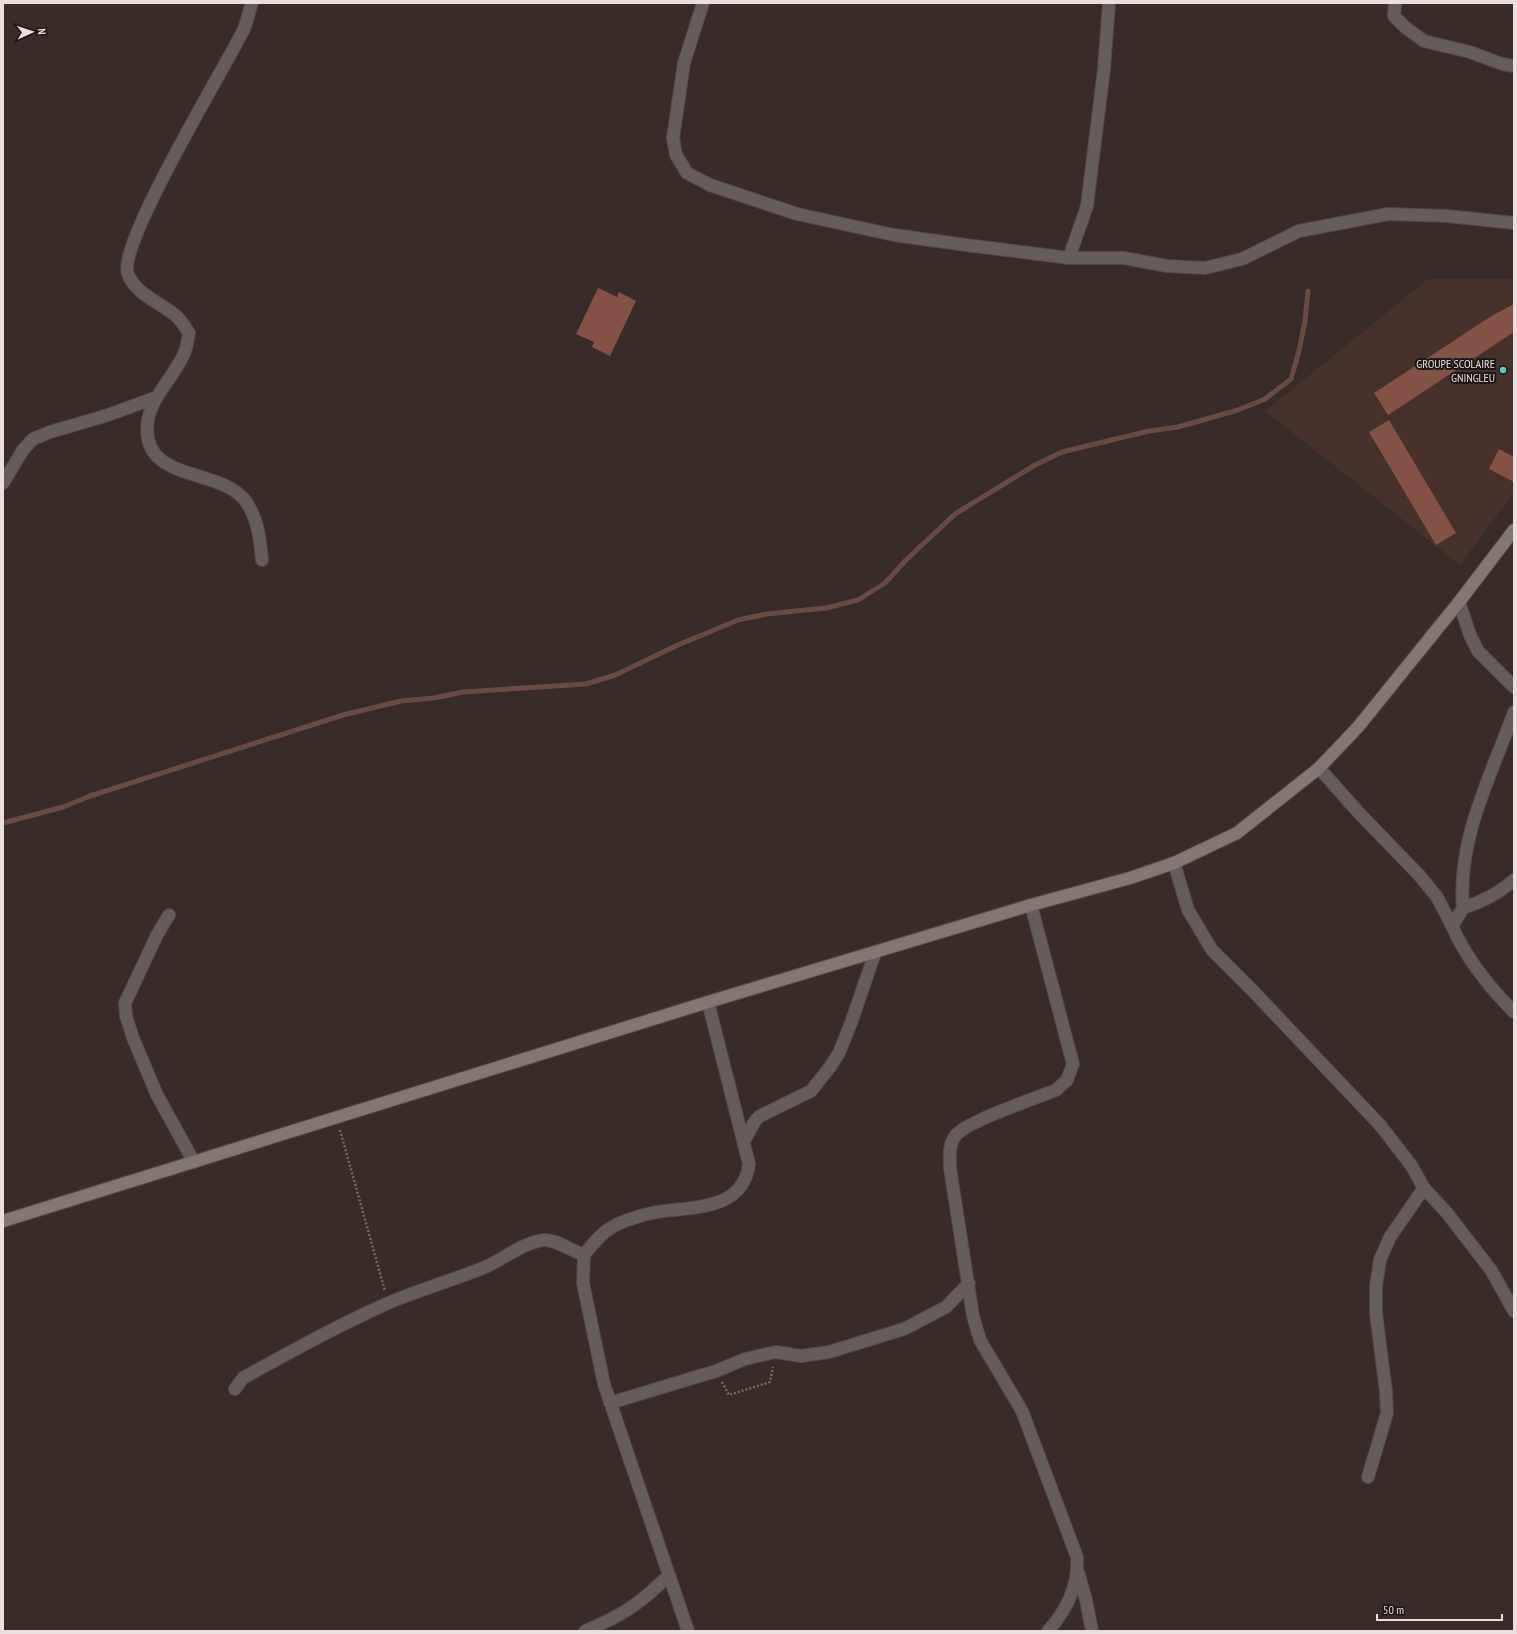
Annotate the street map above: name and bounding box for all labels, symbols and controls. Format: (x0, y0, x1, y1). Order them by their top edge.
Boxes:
north arrow (12, 12, 52, 52)
text: N (35, 28, 49, 35)
place label: GROUPE SCOLAIRE GNINGLEU (1416, 356, 1495, 385)
marker: GROUPE SCOLAIRE GNINGLEU (1498, 365, 1508, 375)
scale bar (1377, 1596, 1502, 1622)
text: 50 m (1383, 1602, 1404, 1617)

